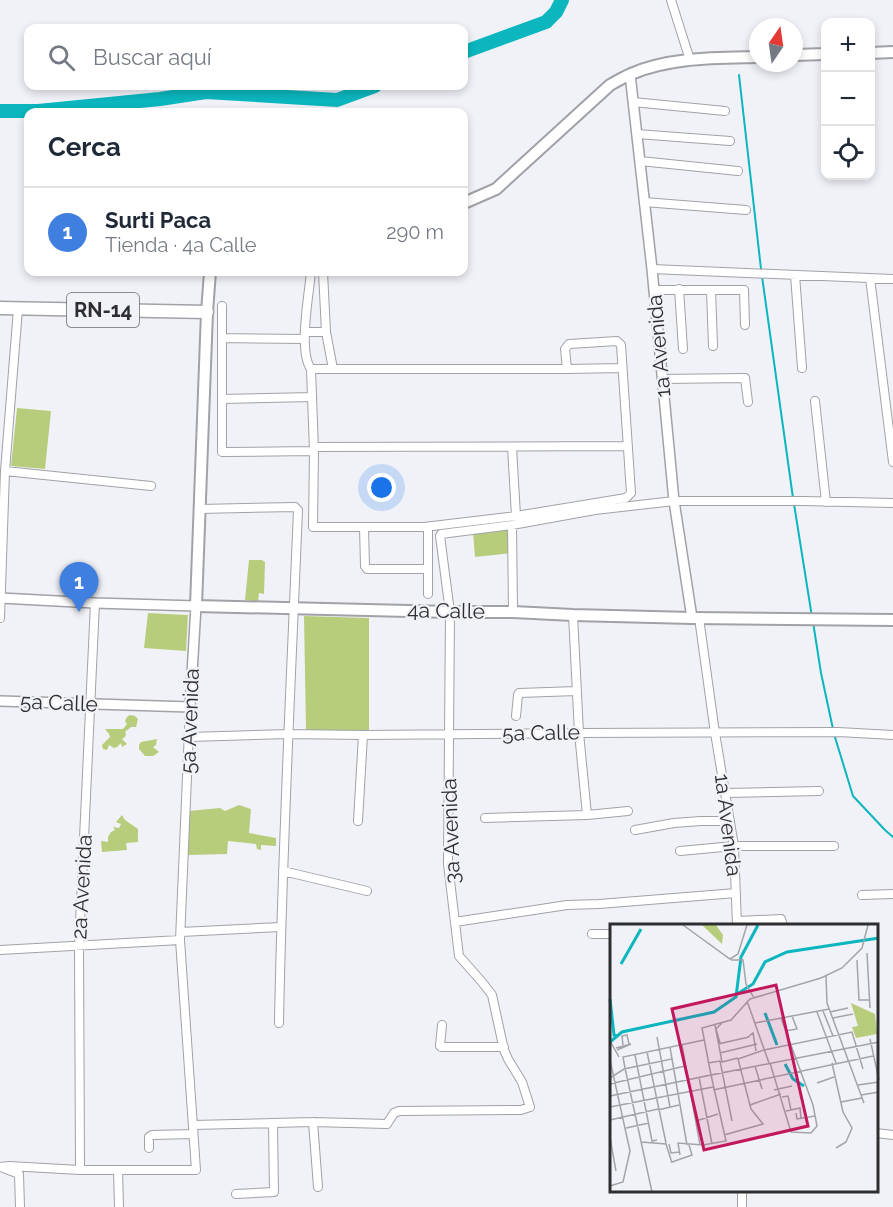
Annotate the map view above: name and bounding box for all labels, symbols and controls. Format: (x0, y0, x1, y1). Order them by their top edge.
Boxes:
north arrow (749, 18, 803, 72)
map controls (821, 18, 875, 180)
button: + (821, 18, 875, 72)
search box (24, 24, 468, 90)
icon: search (45, 41, 78, 74)
text: Buscar aquí (93, 44, 212, 70)
button: − (821, 72, 875, 126)
button: locate (821, 126, 875, 180)
text: Cerca (48, 132, 121, 162)
text: Surti Paca (105, 207, 211, 233)
text: 1 (63, 220, 72, 244)
text: 290 m (386, 220, 444, 244)
text: Tienda · 4a Calle (105, 233, 256, 257)
road number: RN-14 (67, 293, 139, 327)
street label: 1a Avenida (642, 294, 675, 398)
your location (367, 473, 396, 502)
pin: 1 (60, 562, 98, 612)
street label: 4a Calle (407, 597, 485, 624)
street label: 5a Avenida (175, 668, 204, 774)
street label: 5a Calle (20, 689, 98, 716)
street label: 5a Calle (502, 719, 580, 746)
street label: 1a Avenida (710, 772, 747, 878)
street label: 3a Avenida (436, 778, 465, 884)
street label: 2a Avenida (66, 834, 97, 940)
inset map (610, 924, 878, 1192)

